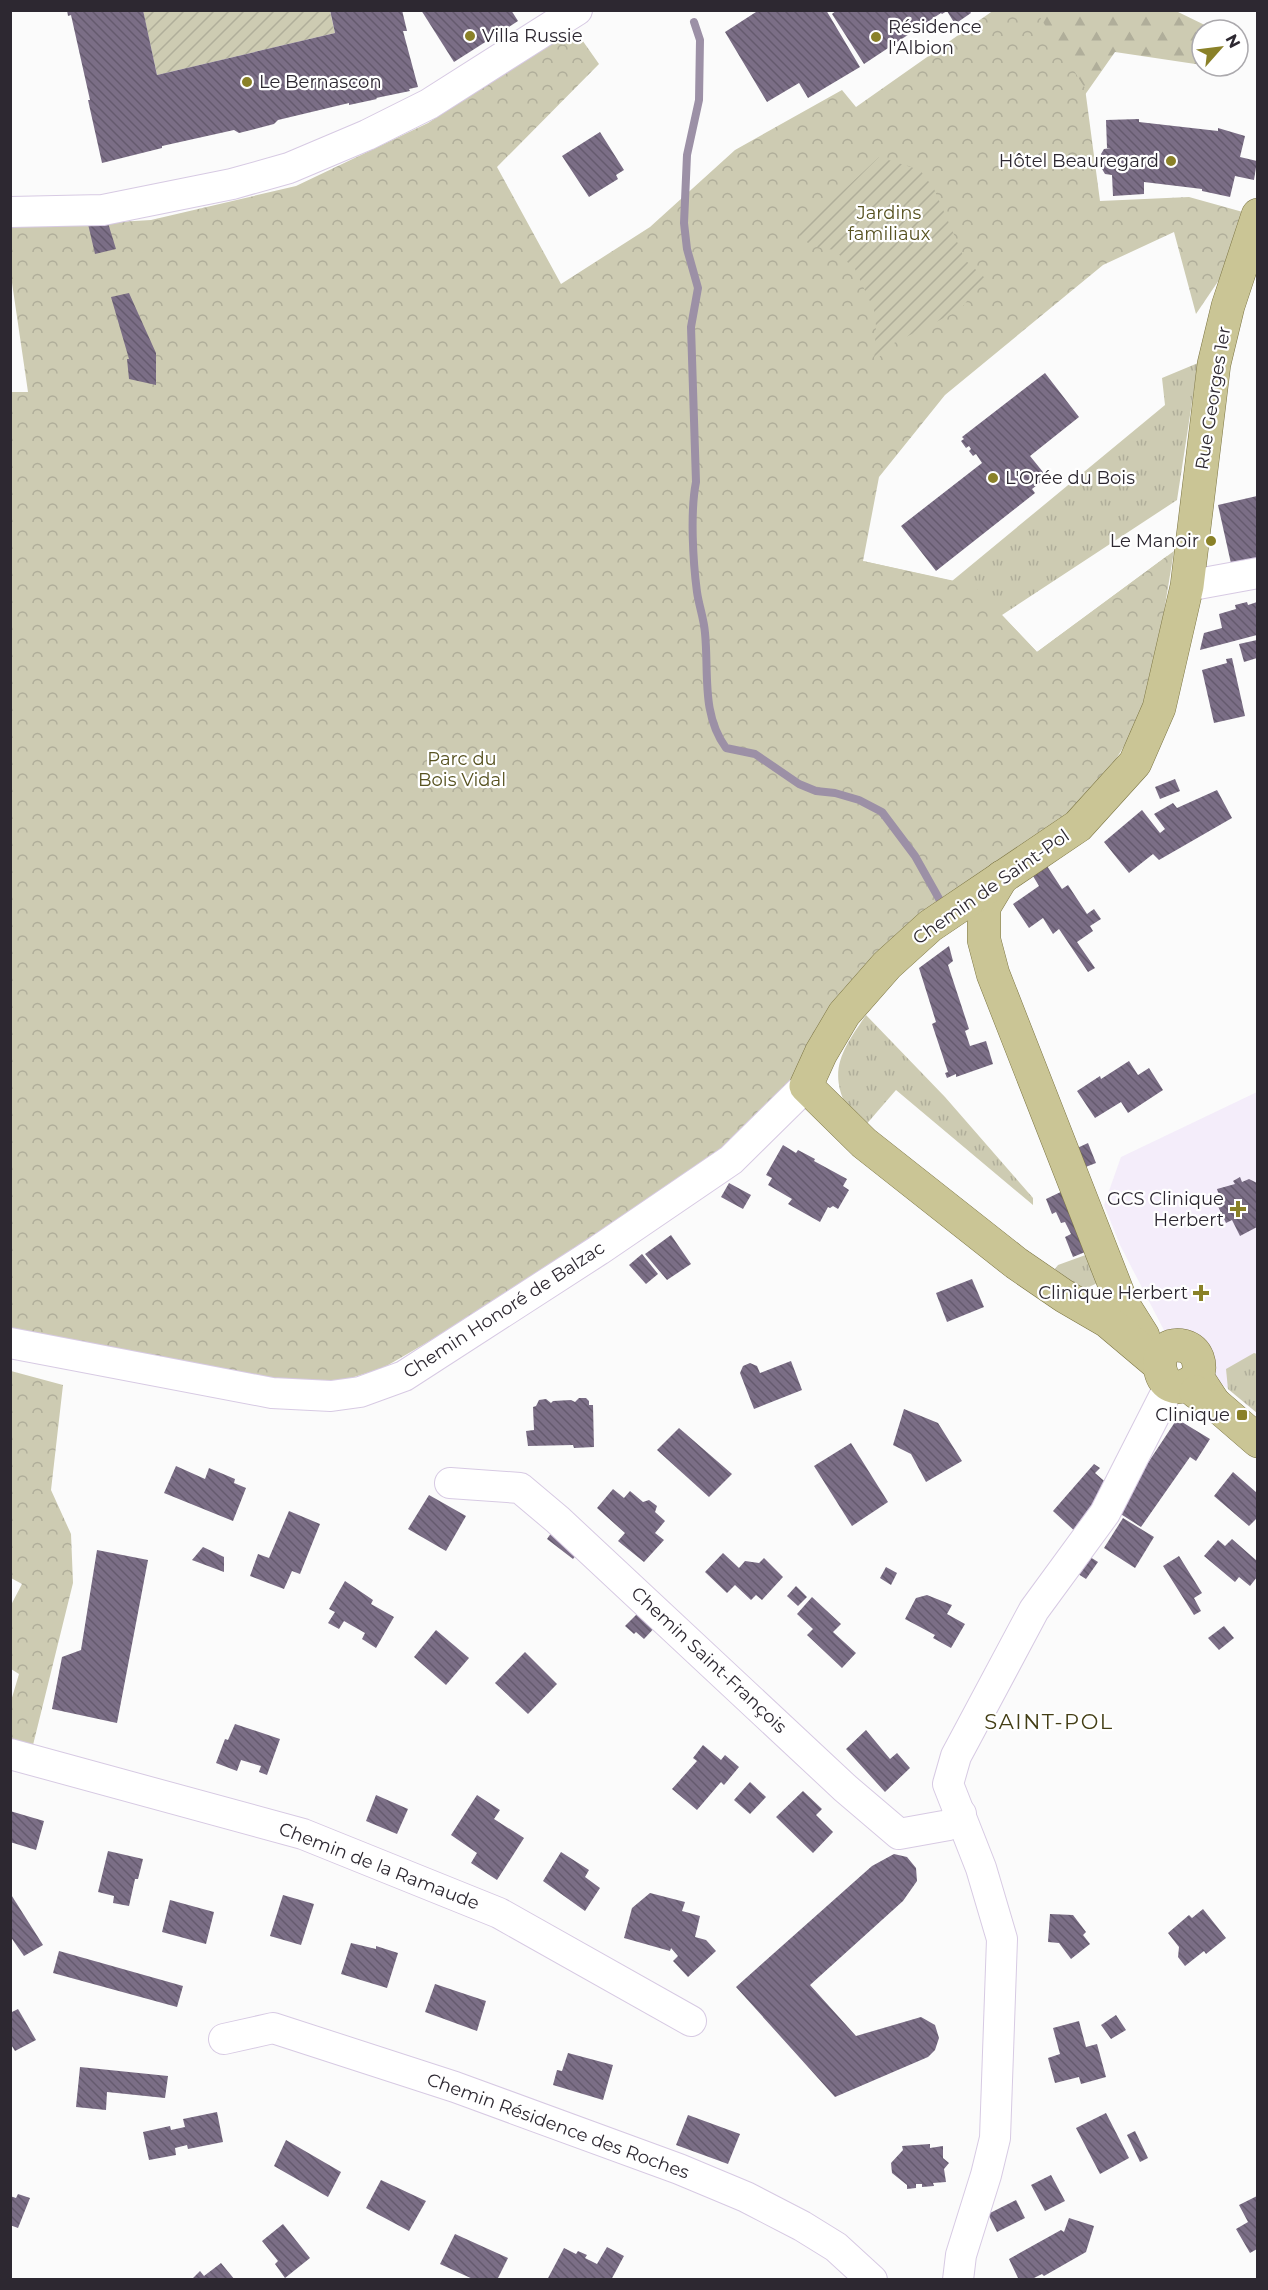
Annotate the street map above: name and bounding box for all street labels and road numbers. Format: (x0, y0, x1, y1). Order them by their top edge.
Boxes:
street label: Rue Georges 1er (1191, 325, 1235, 471)
street label: Chemin de Saint-Pol (909, 825, 1073, 949)
street label: Chemin Honoré de Balzac (399, 1237, 609, 1383)
street label: Chemin Saint-François (627, 1582, 792, 1738)
street label: Chemin de la Ramaude (276, 1818, 483, 1914)
street label: Chemin Résidence des Roches (424, 2068, 692, 2184)

